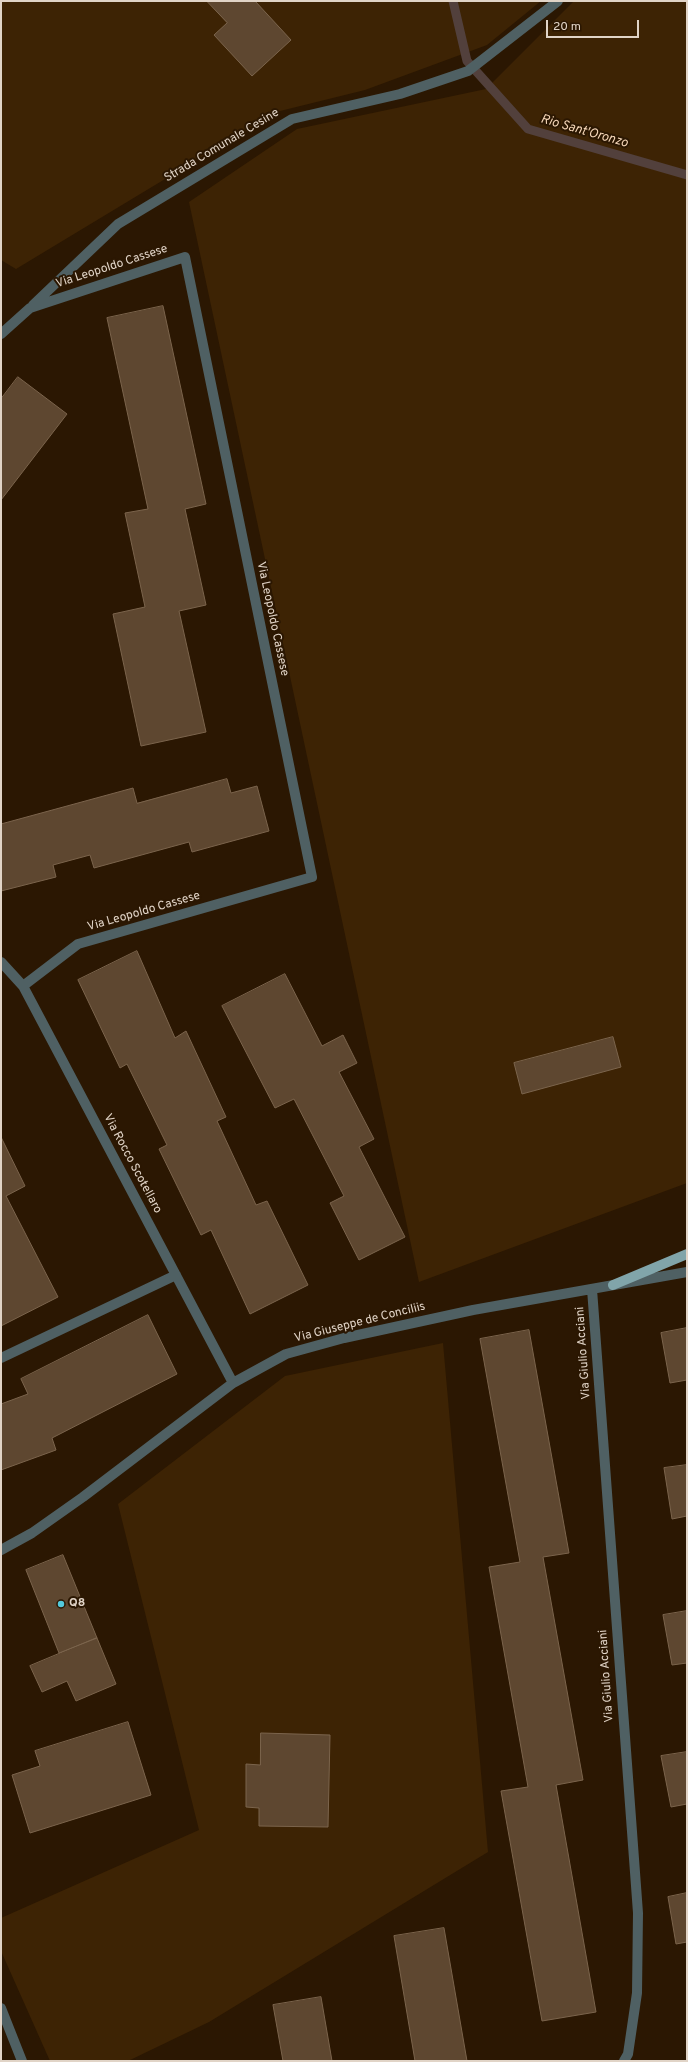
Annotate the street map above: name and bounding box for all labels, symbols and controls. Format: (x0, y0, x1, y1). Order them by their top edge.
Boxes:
scale bar (548, 12, 641, 38)
text: 20 m (553, 19, 581, 35)
street label: Strada Comunale Cesine (162, 106, 282, 186)
water label: Rio Sant'Oronzo (538, 112, 630, 152)
street label: Via Leopoldo Cassese (54, 242, 170, 292)
street label: Via Leopoldo Cassese (253, 560, 291, 678)
street label: Via Leopoldo Cassese (86, 889, 202, 935)
street label: Via Rocco Scotellaro (100, 1112, 164, 1216)
street label: Via Giuseppe de Conciliis (293, 1300, 427, 1346)
street label: Via Giulio Acciani (574, 1306, 594, 1400)
place label: Q8 (69, 1597, 85, 1611)
marker: Q8 (56, 1599, 66, 1609)
street label: Via Giulio Acciani (597, 1629, 617, 1723)

